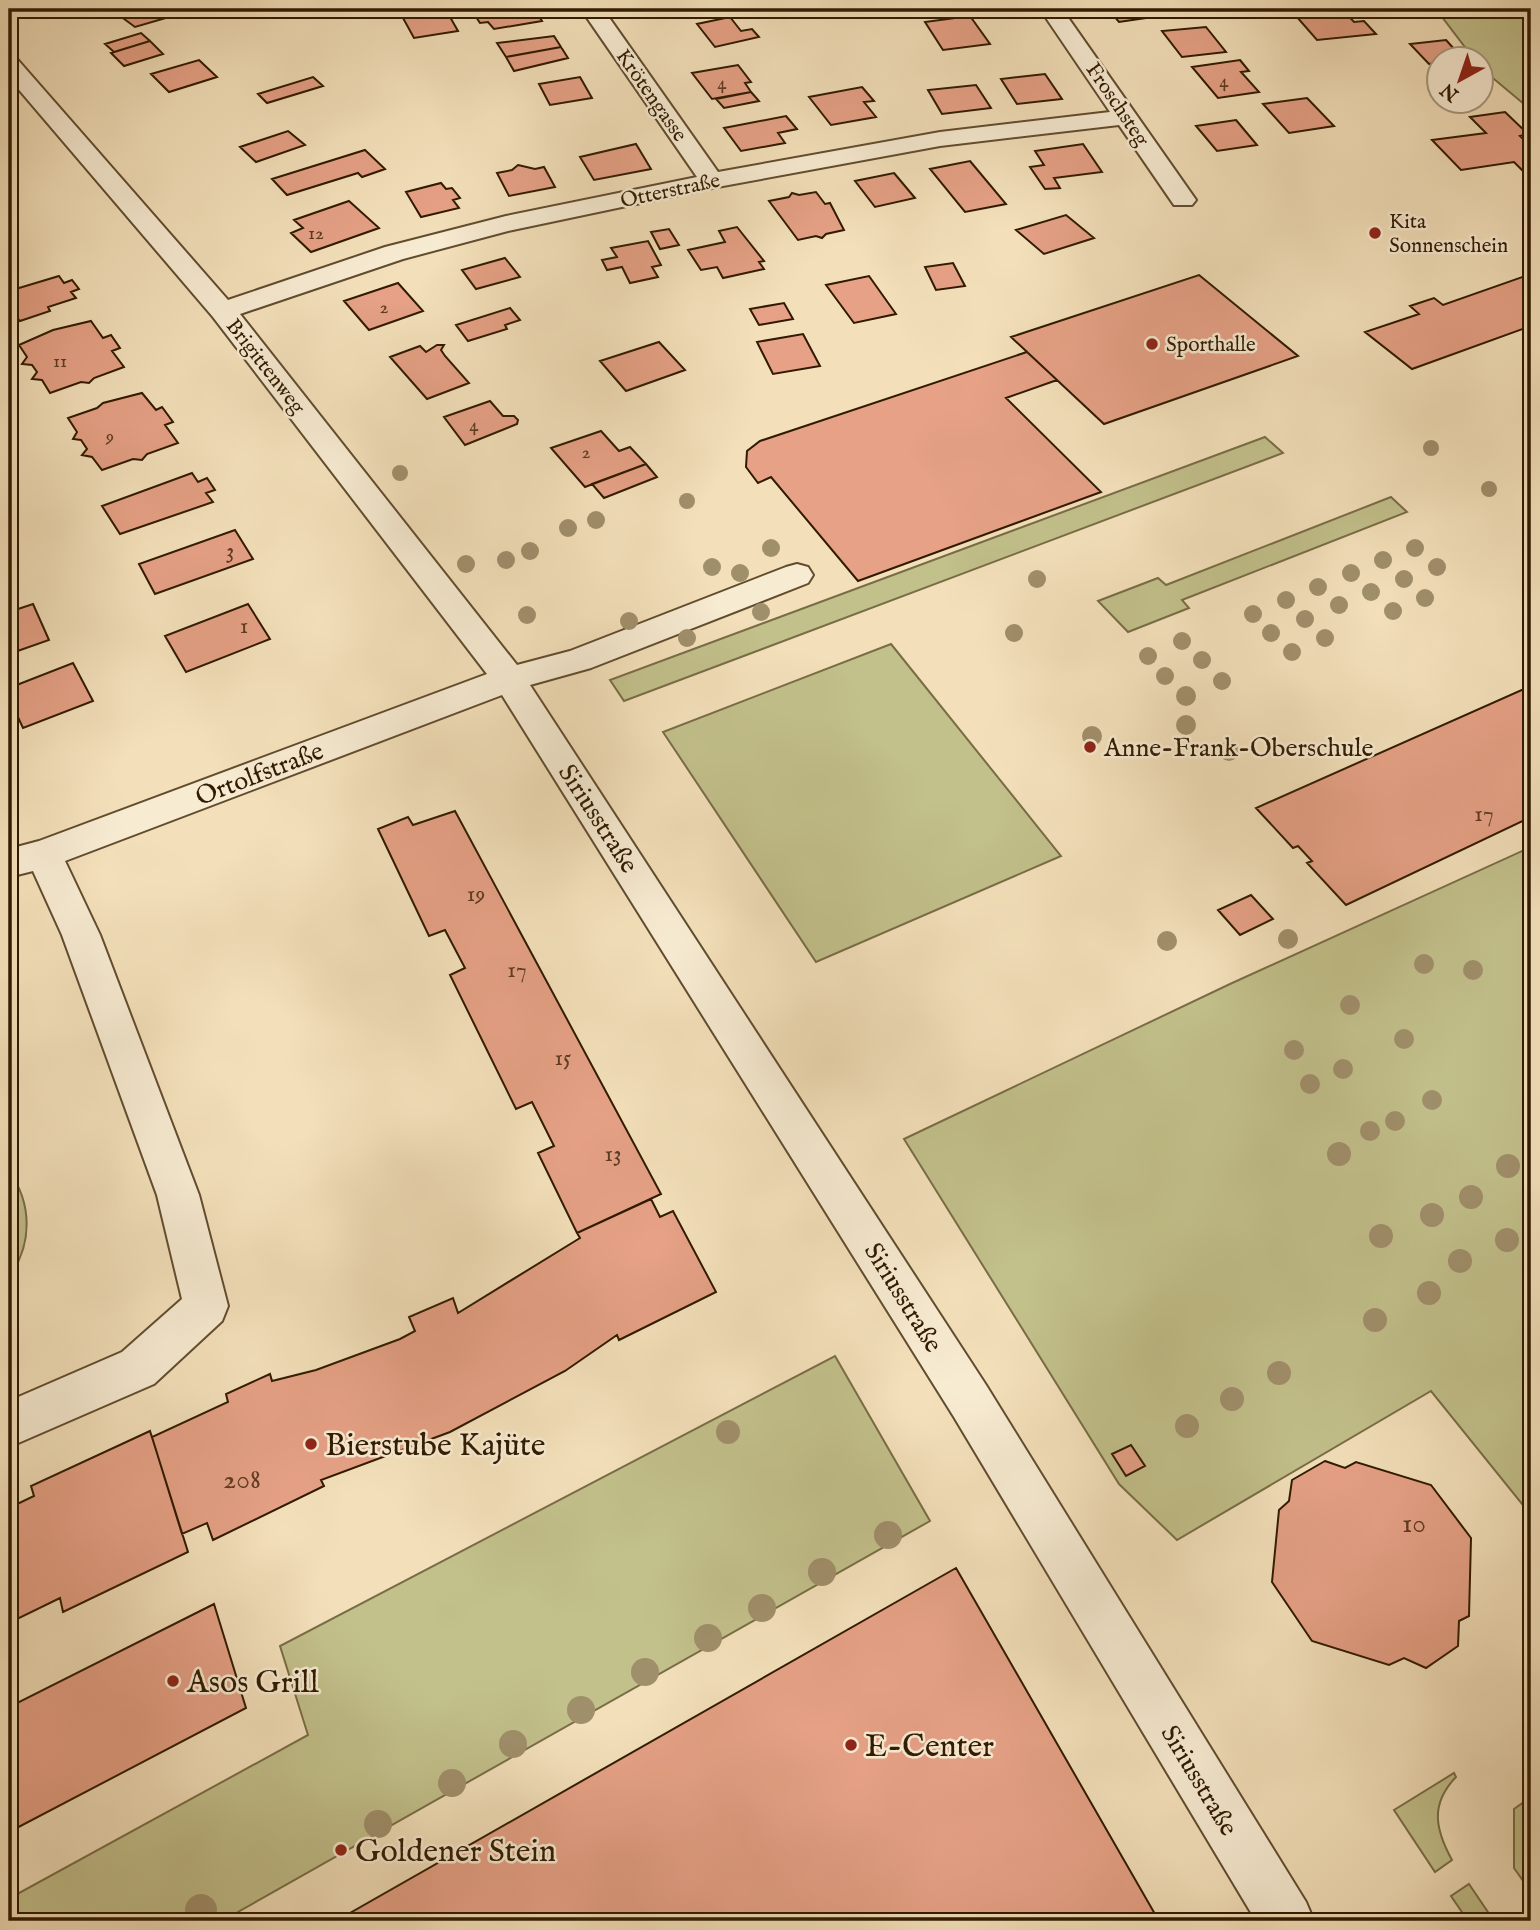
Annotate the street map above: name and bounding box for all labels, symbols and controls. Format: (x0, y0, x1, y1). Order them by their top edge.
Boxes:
street label: Krötengasse (609, 44, 693, 148)
north arrow (1424, 46, 1494, 116)
street label: Froschsteg (1079, 58, 1155, 152)
house number: 4 (1219, 70, 1229, 94)
house number: 4 (717, 72, 727, 96)
text: N (1436, 77, 1465, 107)
street label: Otterstraße (618, 168, 723, 215)
place label: Kita Sonnenschein (1389, 209, 1508, 260)
house number: 12 (308, 222, 324, 246)
marker: Kita Sonnenschein (1367, 225, 1383, 241)
house number: 2 (380, 296, 389, 320)
street label: Brigittenweg (219, 314, 311, 421)
place label: Sporthalle (1166, 332, 1256, 359)
marker: Sporthalle (1144, 336, 1160, 352)
house number: 11 (53, 350, 67, 374)
house number: 4 (469, 414, 479, 438)
house number: 9 (105, 425, 114, 449)
house number: 2 (582, 441, 591, 465)
house number: 3 (226, 537, 234, 566)
house number: 1 (240, 612, 248, 641)
place label: Anne-Frank-Oberschule (1103, 732, 1373, 765)
street label: Ortolfstraße (191, 735, 328, 814)
marker: Anne-Frank-Oberschule (1082, 739, 1098, 755)
street label: Siriusstraße (550, 758, 645, 880)
house number: 17 (1474, 800, 1494, 829)
house number: 19 (467, 880, 485, 909)
house number: 17 (507, 956, 527, 985)
house number: 15 (555, 1044, 571, 1073)
house number: 13 (604, 1140, 622, 1169)
street label: Siriusstraße (856, 1237, 949, 1359)
place label: Bierstube Kajüte (325, 1426, 545, 1467)
marker: Bierstube Kajüte (303, 1436, 319, 1452)
house number: 208 (223, 1463, 261, 1498)
house number: 10 (1402, 1507, 1426, 1542)
place label: Asos Grill (186, 1663, 319, 1704)
marker: Asos Grill (165, 1673, 181, 1689)
street label: Siriusstraße (1153, 1719, 1245, 1842)
place label: E-Center (865, 1727, 994, 1768)
marker: E-Center (843, 1737, 859, 1753)
place label: Goldener Stein (355, 1832, 556, 1873)
marker: Goldener Stein (333, 1842, 349, 1858)

